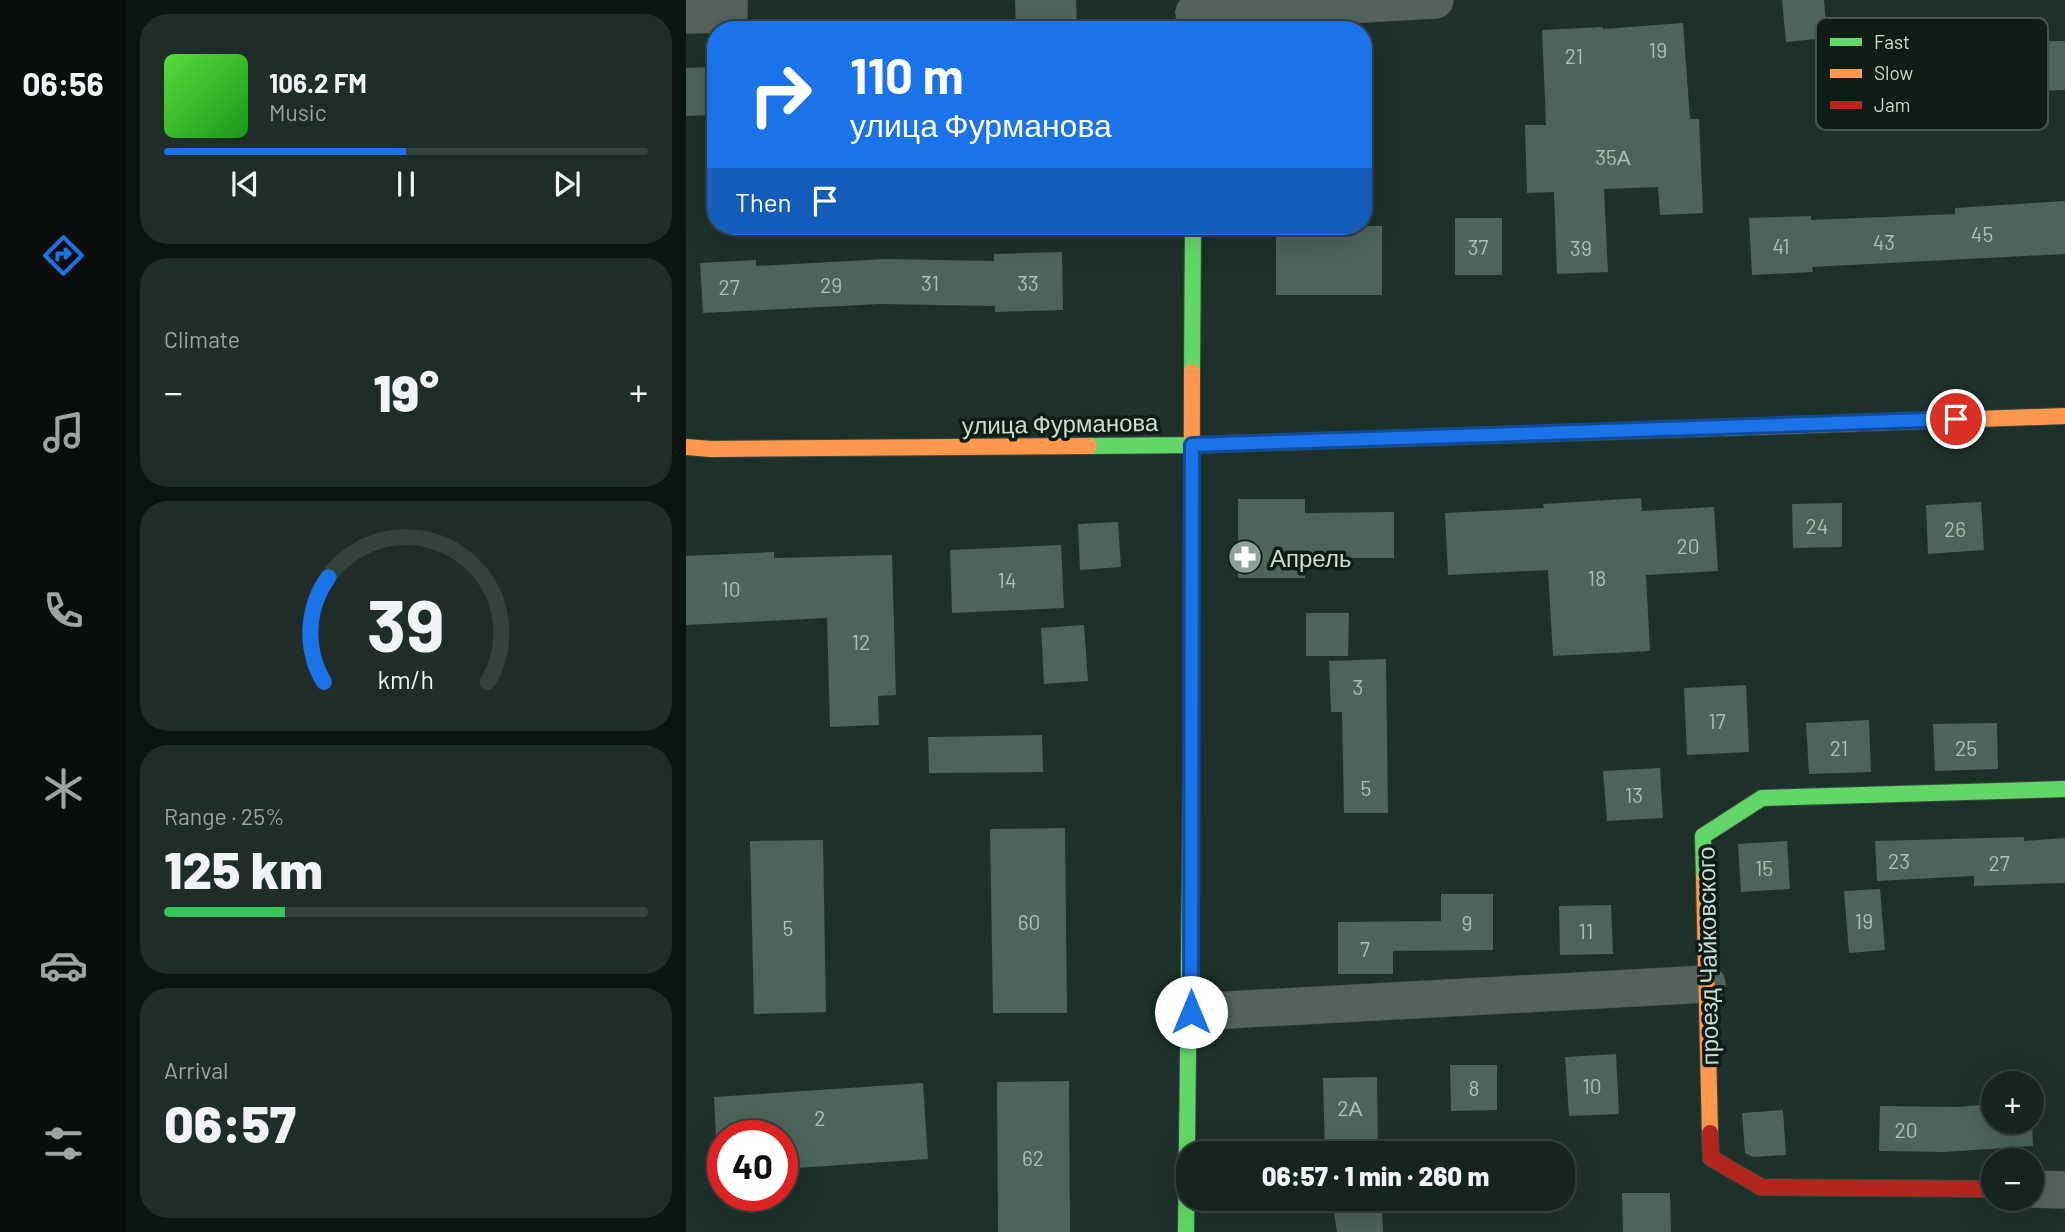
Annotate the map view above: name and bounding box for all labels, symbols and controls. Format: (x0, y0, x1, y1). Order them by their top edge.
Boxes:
legend (1816, 18, 2048, 130)
text: Fast (1874, 30, 1910, 53)
house number: 19 (1649, 37, 1667, 62)
house number: 21 (1565, 43, 1583, 68)
text: 110 m (850, 45, 964, 104)
icon: right (735, 49, 826, 140)
text: Slow (1874, 61, 1913, 84)
text: 06:56 (22, 64, 104, 102)
text: 106.2 FM (269, 67, 367, 98)
text: Jam (1874, 93, 1910, 116)
text: Music (269, 98, 327, 126)
text: улица Фурманова (850, 105, 1112, 143)
house number: 35А (1595, 144, 1631, 169)
icon: previous (226, 165, 264, 203)
icon: pause (387, 165, 425, 203)
icon: next (548, 165, 586, 203)
icon: arrive (806, 182, 844, 220)
text: Then (735, 186, 792, 217)
house number: 45 (1971, 221, 1993, 246)
house number: 43 (1873, 229, 1895, 254)
icon: directions (39, 231, 88, 280)
house number: 41 (1773, 233, 1790, 258)
house number: 37 (1468, 234, 1488, 259)
house number: 39 (1570, 235, 1592, 260)
house number: 31 (921, 270, 939, 295)
house number: 33 (1017, 270, 1039, 295)
house number: 29 (820, 272, 842, 297)
house number: 27 (718, 274, 740, 299)
text: Climate (164, 325, 240, 353)
text: 19° (373, 360, 439, 422)
text: − (164, 368, 183, 414)
text: + (629, 368, 648, 414)
pin (1926, 389, 1986, 449)
icon: arrive (1937, 400, 1975, 438)
street label: улица Фурманова (962, 407, 1159, 439)
icon: music (39, 408, 88, 457)
house number: 24 (1806, 513, 1828, 538)
house number: 26 (1944, 516, 1966, 541)
house number: 20 (1676, 533, 1700, 558)
pharmacy icon: Апрель (1226, 538, 1264, 576)
place label: Апрель (1270, 543, 1351, 572)
house number: 18 (1588, 565, 1606, 590)
house number: 14 (998, 567, 1016, 592)
house number: 10 (721, 576, 741, 601)
text: 39 (367, 579, 445, 667)
icon: phone (39, 586, 88, 635)
house number: 12 (852, 629, 870, 654)
text: km/h (378, 664, 434, 694)
house number: 3 (1353, 674, 1363, 699)
house number: 17 (1708, 708, 1726, 733)
house number: 21 (1830, 735, 1848, 760)
house number: 25 (1955, 735, 1977, 760)
icon: climate (39, 764, 88, 813)
house number: 5 (1361, 775, 1371, 800)
house number: 13 (1625, 782, 1643, 807)
text: Range · 25% (164, 802, 284, 830)
text: 125 km (164, 837, 323, 899)
street label: проезд Чайковского (1691, 846, 1723, 1066)
house number: 23 (1888, 848, 1910, 873)
house number: 27 (1988, 850, 2010, 875)
house number: 15 (1755, 855, 1773, 880)
house number: 19 (1855, 908, 1873, 933)
house number: 60 (1018, 909, 1040, 934)
house number: 9 (1462, 910, 1472, 935)
house number: 5 (783, 915, 793, 940)
house number: 11 (1579, 918, 1593, 943)
house number: 7 (1360, 936, 1370, 961)
icon: car (39, 941, 88, 990)
position arrow (1154, 975, 1228, 1049)
text: Arrival (164, 1056, 228, 1084)
map controls (1981, 1071, 2044, 1211)
button: + (1981, 1071, 2044, 1134)
house number: 10 (1582, 1073, 1602, 1098)
house number: 8 (1469, 1075, 1479, 1100)
text: 06:57 (164, 1091, 296, 1153)
house number: 2А (1337, 1095, 1363, 1120)
house number: 2 (814, 1105, 826, 1130)
house number: 20 (1894, 1117, 1918, 1142)
icon: filters (39, 1119, 88, 1168)
speed limit sign: 40 (707, 1120, 798, 1211)
house number: 62 (1022, 1145, 1044, 1170)
button: − (1981, 1148, 2044, 1211)
text: 06:57 · 1 min · 260 m (1262, 1160, 1489, 1191)

